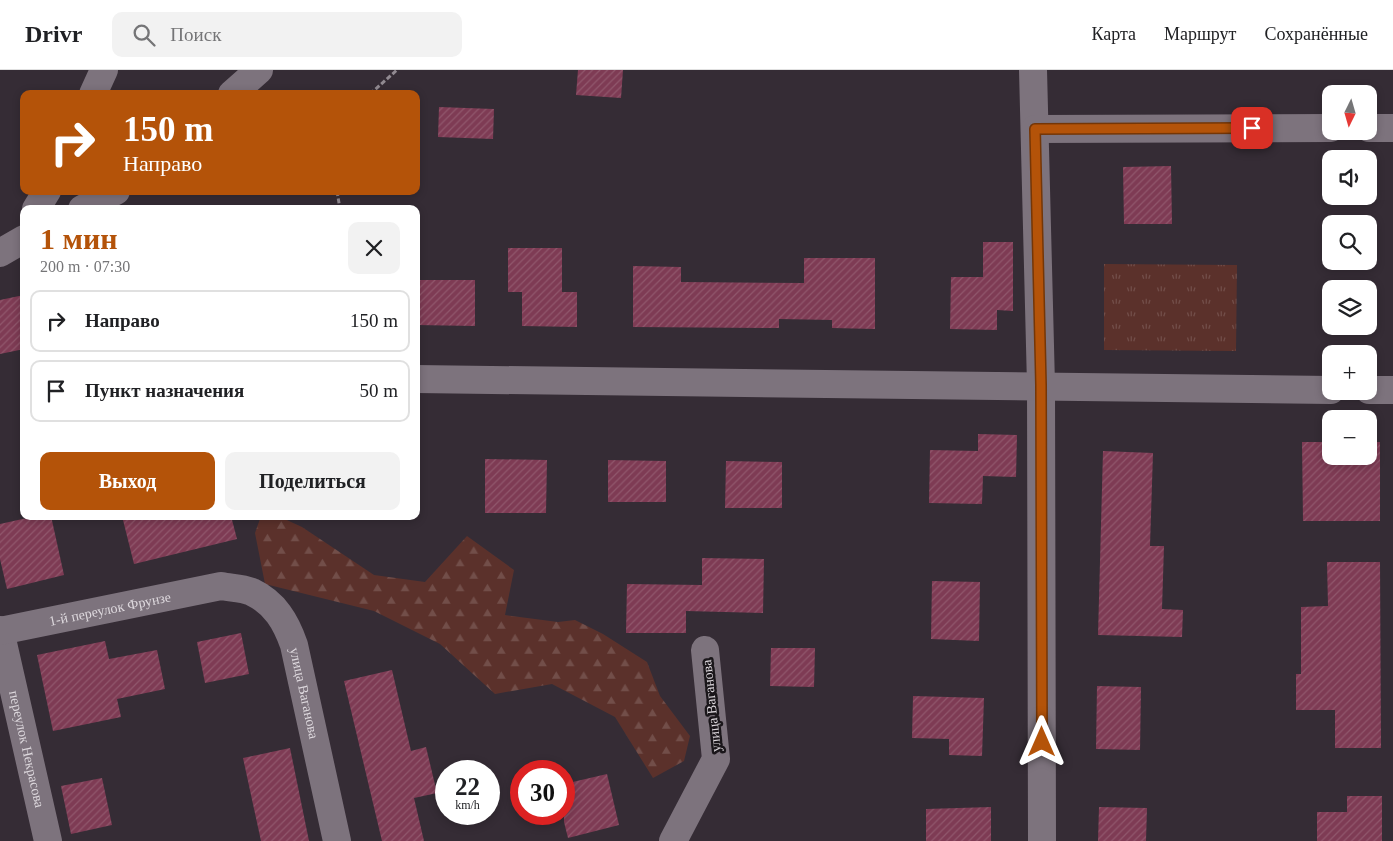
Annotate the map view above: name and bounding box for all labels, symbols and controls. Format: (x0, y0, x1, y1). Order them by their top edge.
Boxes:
search box (112, 12, 462, 57)
text: Drivr (25, 21, 82, 47)
icon: search (130, 21, 158, 49)
text: Поиск (170, 24, 221, 45)
text: Карта (1091, 24, 1136, 44)
text: Маршрут (1164, 24, 1236, 44)
text: Сохранённые (1264, 24, 1368, 44)
north arrow (1322, 85, 1378, 140)
map controls (1322, 85, 1377, 465)
pin (1231, 107, 1273, 149)
icon: right (40, 110, 105, 175)
text: 150 m (123, 110, 213, 149)
icon: arrive (1238, 114, 1266, 142)
button: sound (1322, 150, 1377, 205)
text: Направо (123, 151, 202, 176)
button: search (1322, 215, 1377, 270)
text: 1 мин (40, 222, 118, 255)
button: close (348, 222, 400, 274)
text: 200 m · 07:30 (40, 258, 130, 275)
button: layers (1322, 280, 1377, 335)
icon: right (42, 307, 70, 335)
text: Направо (85, 310, 160, 331)
text: 150 m (350, 310, 398, 331)
button: + (1322, 345, 1377, 400)
icon: arrive (42, 377, 70, 405)
text: Пункт назначения (85, 380, 244, 401)
text: 50 m (359, 380, 398, 401)
button: − (1322, 410, 1377, 465)
button: Выход (40, 452, 215, 510)
button: Поделиться (225, 452, 400, 510)
street label: 1-й переулок Фрунзе (48, 589, 172, 629)
street label: улица Ваганова (287, 646, 321, 741)
street label: улица Ваганова (699, 658, 724, 753)
street label: переулок Некрасова (6, 689, 47, 810)
position arrow (1015, 715, 1067, 767)
speed limit sign: 30 (510, 760, 575, 825)
text: 22 (455, 773, 480, 800)
text: km/h (455, 798, 480, 812)

